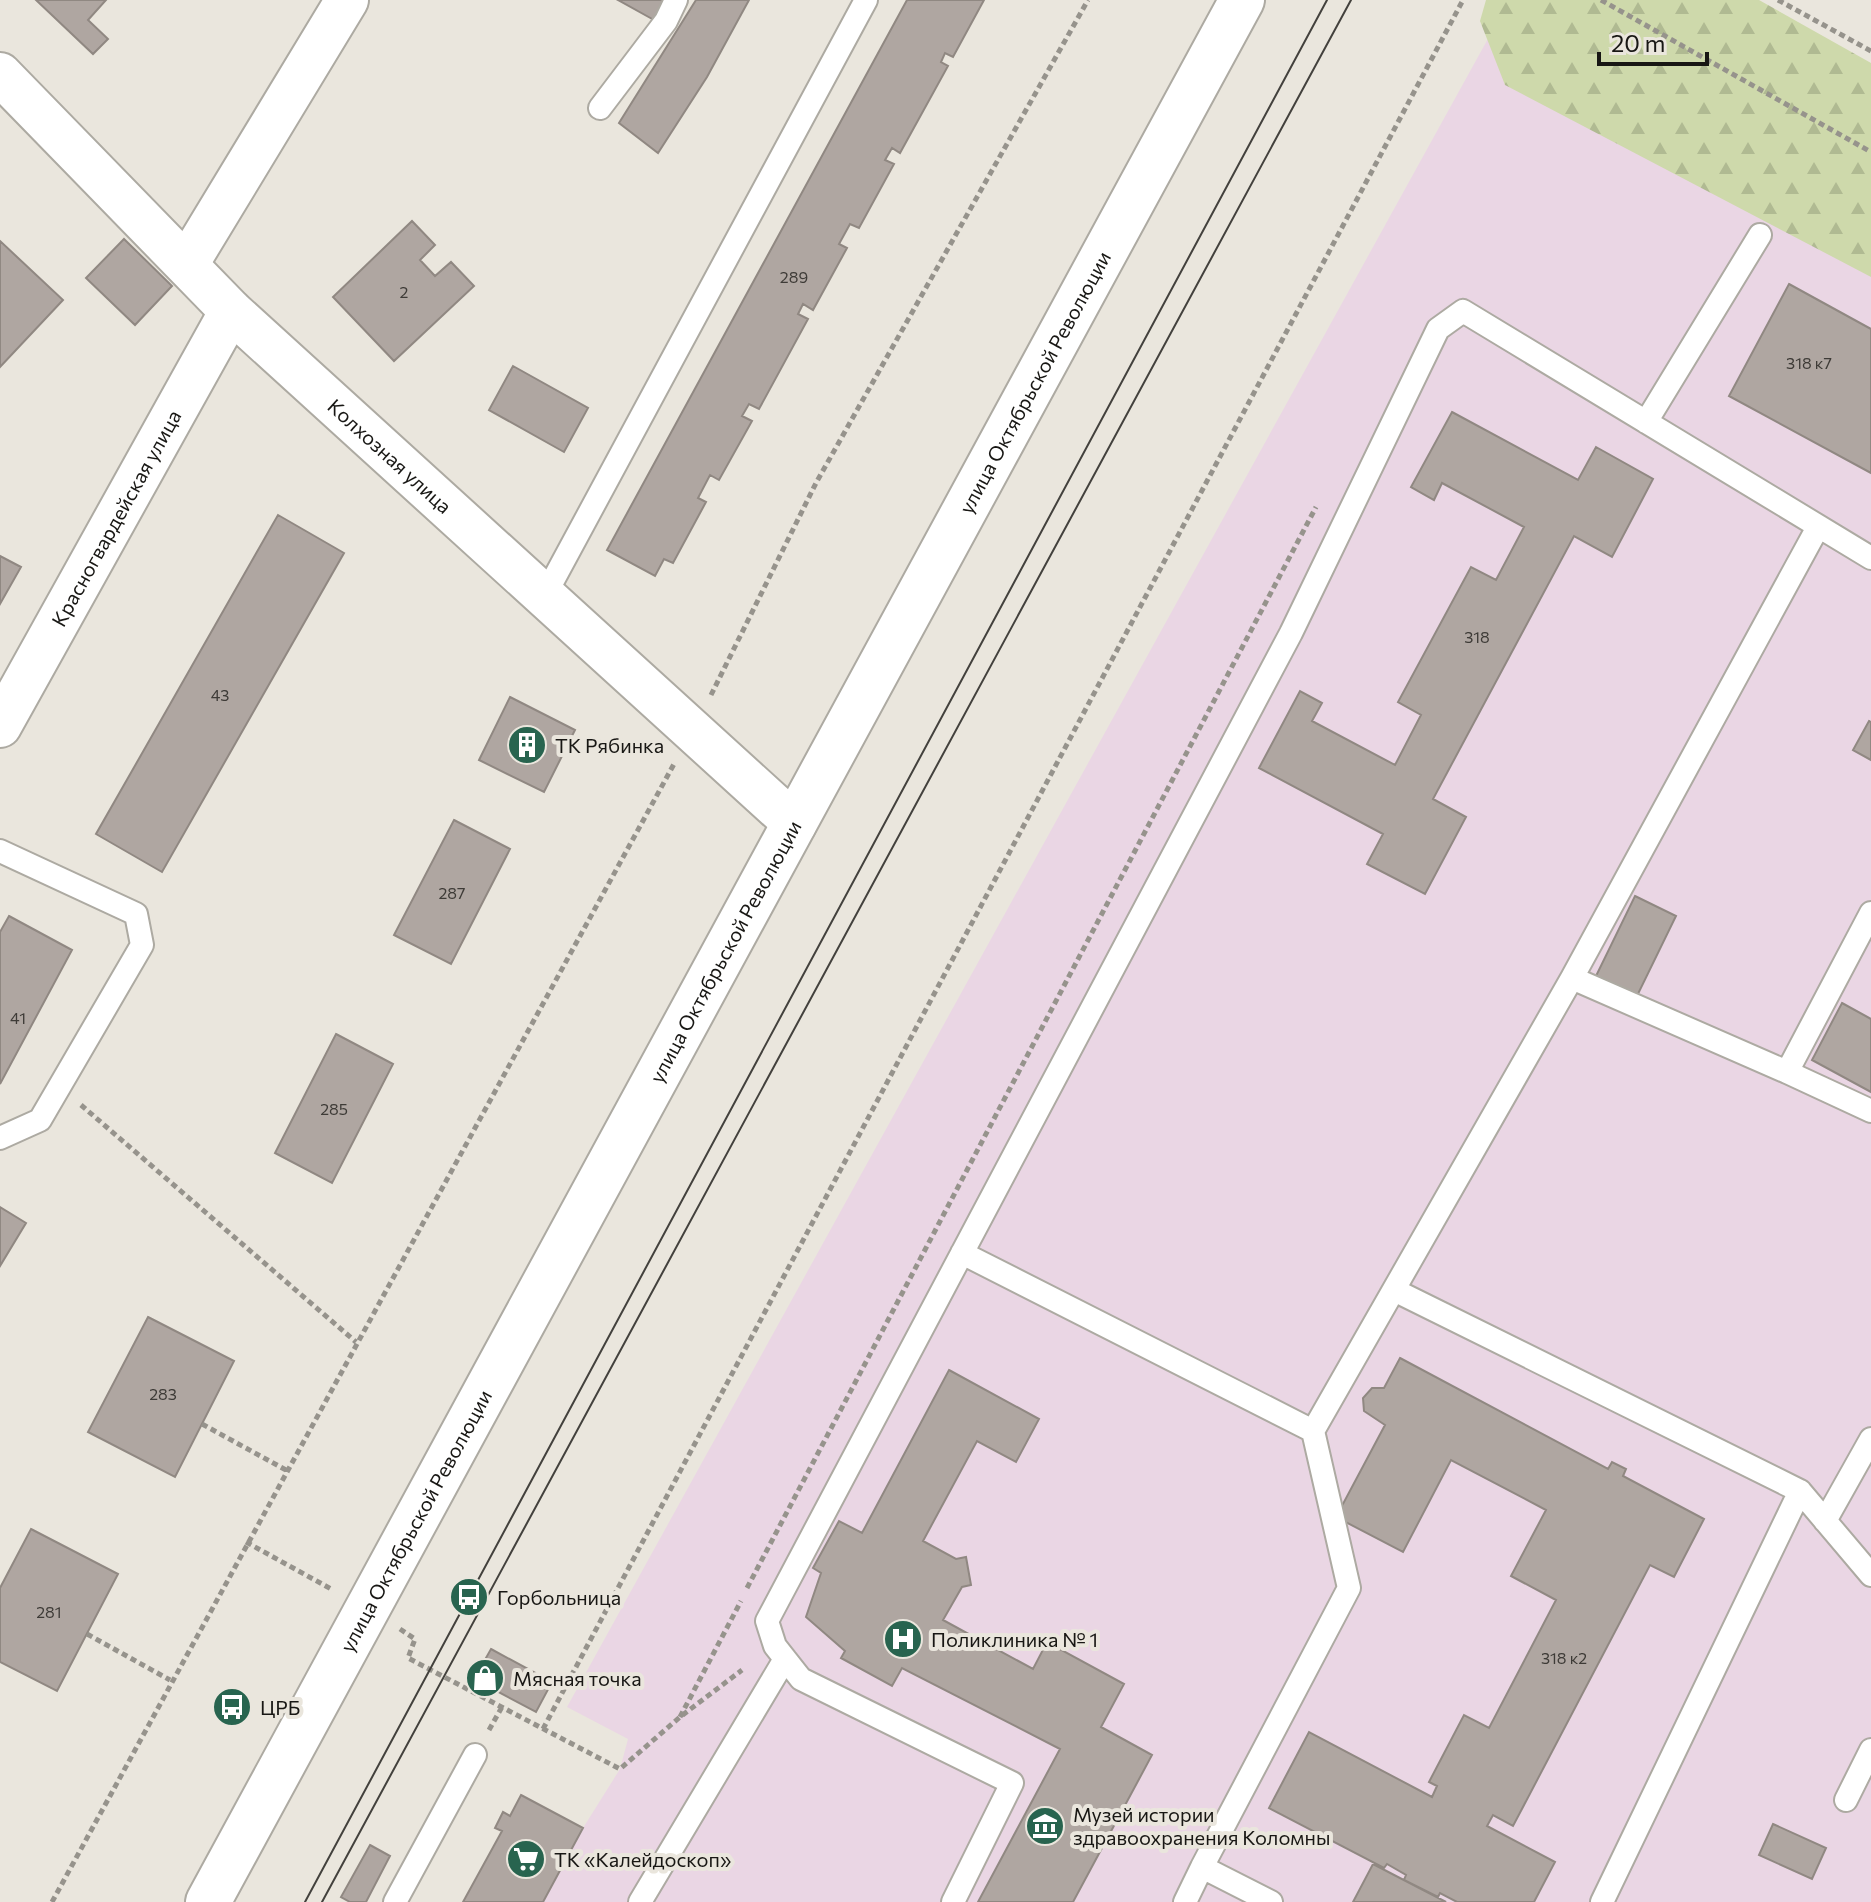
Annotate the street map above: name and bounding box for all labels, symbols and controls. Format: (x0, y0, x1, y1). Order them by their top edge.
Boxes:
scale bar (1599, 16, 1707, 66)
text: 20 m (1611, 28, 1665, 57)
street label: улица Октябрьской Революции (953, 247, 1115, 517)
house number: 289 (780, 267, 808, 286)
house number: 2 (400, 282, 409, 301)
house number: 318 к7 (1786, 353, 1832, 372)
street label: Колхозная улица (323, 393, 457, 518)
street label: Красногвардейская улица (46, 406, 186, 631)
house number: 318 (1464, 627, 1490, 646)
house number: 43 (211, 685, 229, 704)
building icon: ТК Рябинка (506, 724, 548, 766)
place label: ТК Рябинка (555, 733, 664, 757)
street label: улица Октябрьской Революции (644, 816, 806, 1087)
house number: 287 (439, 883, 465, 902)
house number: 41 (10, 1008, 26, 1027)
house number: 285 (320, 1099, 348, 1118)
house number: 283 (149, 1384, 177, 1403)
street label: улица Октябрьской Революции (334, 1385, 496, 1656)
bus stop icon: Горбольница (448, 1576, 490, 1618)
place label: Горбольница (497, 1585, 621, 1609)
house number: 281 (36, 1602, 62, 1621)
hospital icon: Поликлиника № 1 (882, 1618, 924, 1660)
place label: Поликлиника № 1 (931, 1627, 1098, 1651)
house number: 318 к2 (1541, 1648, 1587, 1667)
shop icon: Мясная точка (464, 1657, 506, 1699)
place label: Мясная точка (513, 1666, 642, 1690)
bus stop icon: ЦРБ (211, 1686, 253, 1728)
place label: ЦРБ (260, 1695, 300, 1719)
place label: Музей истории здравоохранения Коломны (1073, 1802, 1330, 1849)
museum icon: Музей истории здравоохранения Коломны (1024, 1805, 1066, 1847)
supermarket icon: ТК «Калейдоскоп» (505, 1838, 547, 1880)
place label: ТК «Калейдоскоп» (554, 1847, 731, 1871)

